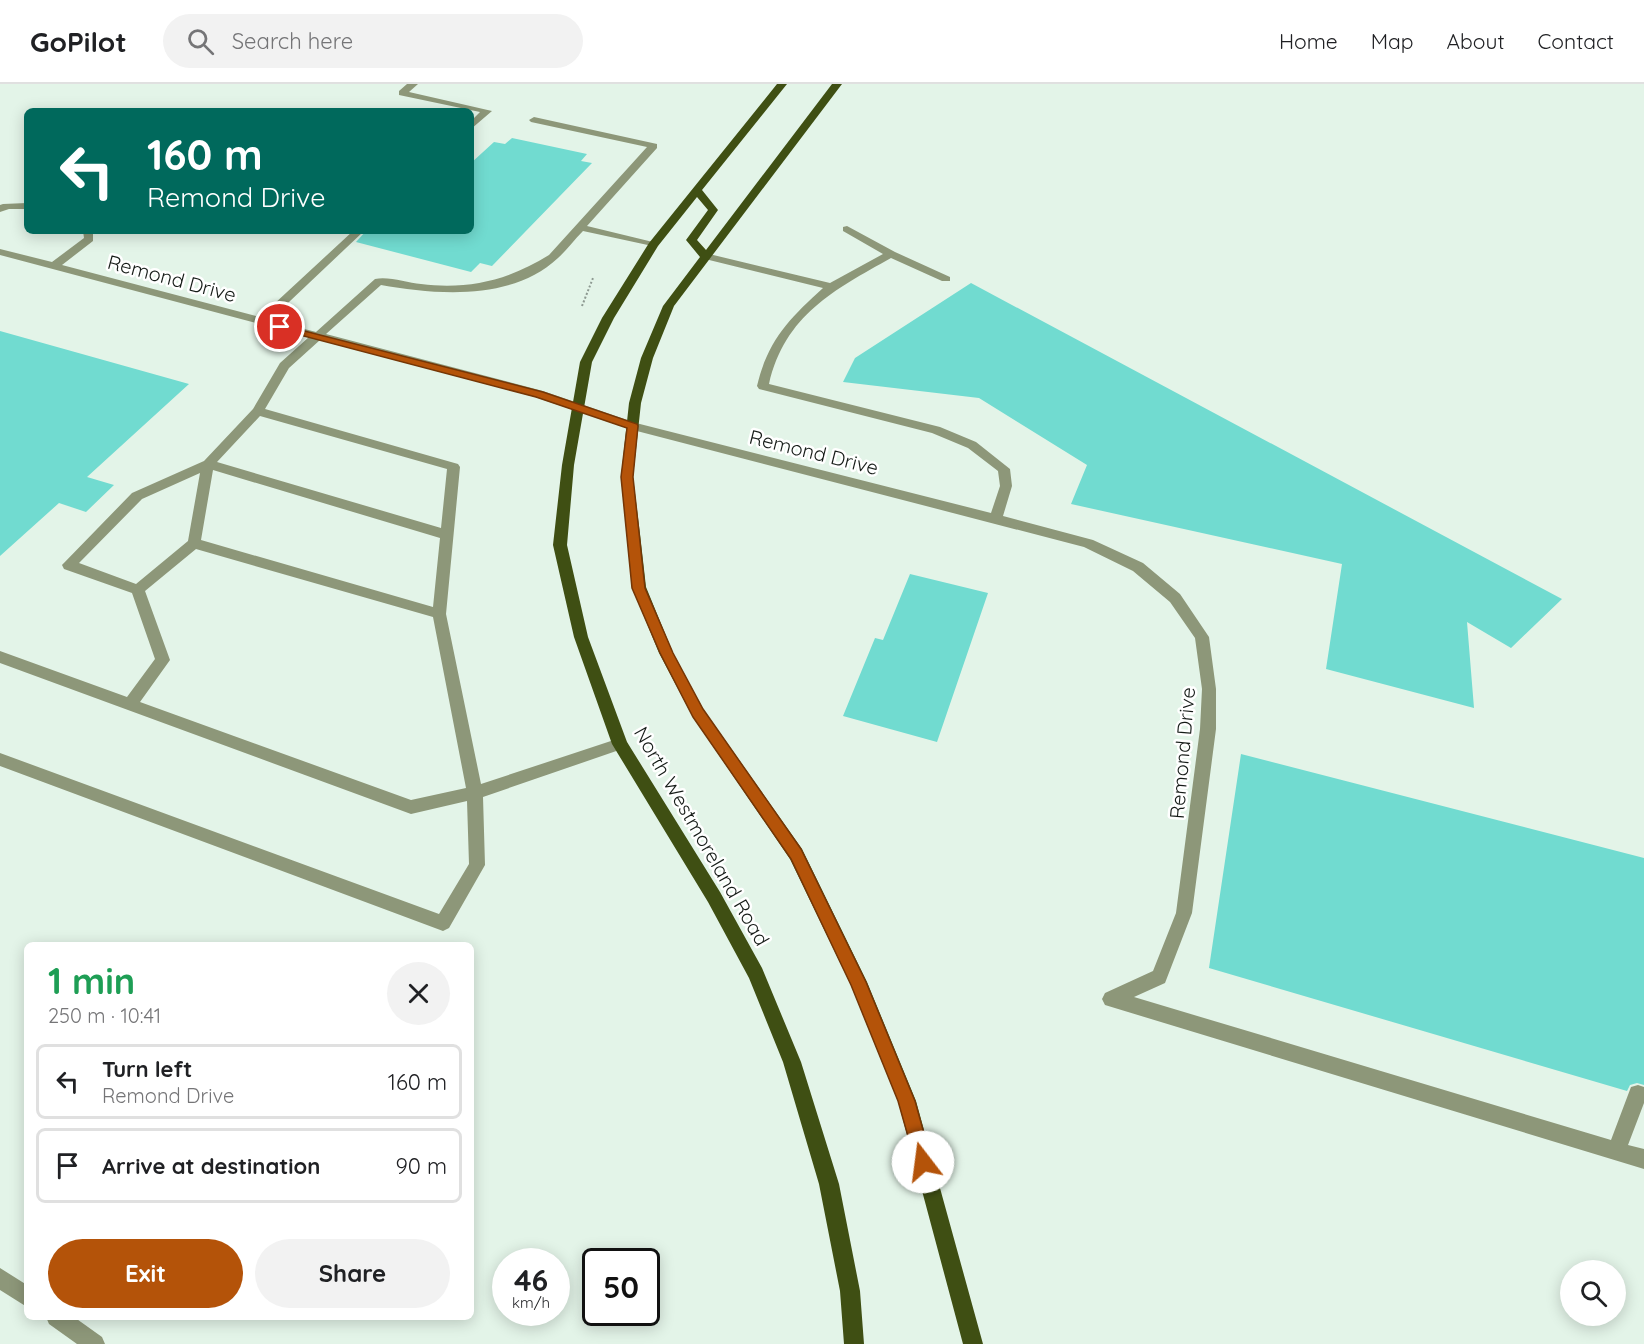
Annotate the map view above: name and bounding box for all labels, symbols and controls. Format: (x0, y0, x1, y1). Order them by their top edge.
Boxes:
search box (163, 14, 583, 68)
text: GoPilot (30, 24, 127, 59)
icon: search (184, 25, 217, 58)
text: Search here (232, 27, 353, 55)
text: Home (1279, 28, 1338, 54)
text: Map (1371, 28, 1414, 54)
text: About (1447, 28, 1505, 54)
text: Contact (1538, 28, 1614, 54)
text: 160 m (147, 128, 263, 181)
icon: left (48, 132, 126, 210)
text: Remond Drive (147, 180, 325, 214)
street label: Remond Drive (105, 249, 239, 307)
pin (254, 301, 305, 352)
icon: arrive (263, 310, 296, 343)
street label: Remond Drive (747, 424, 881, 480)
street label: Remond Drive (1164, 686, 1200, 820)
street label: North Westmoreland Road (629, 722, 775, 950)
text: 1 min (48, 958, 135, 1003)
button: close (387, 962, 450, 1025)
text: 250 m · 10:41 (48, 1003, 161, 1028)
text: Turn left (102, 1055, 192, 1083)
icon: left (51, 1065, 84, 1098)
text: 160 m (388, 1068, 447, 1096)
text: Remond Drive (102, 1083, 234, 1108)
position arrow (891, 1130, 955, 1194)
icon: arrive (51, 1149, 84, 1182)
text: Arrive at destination (102, 1152, 320, 1180)
text: 90 m (396, 1152, 447, 1180)
button: Exit (48, 1239, 243, 1308)
button: Share (255, 1239, 450, 1308)
speed limit sign: 50 (582, 1248, 660, 1326)
map controls (1560, 1260, 1626, 1326)
button: search (1560, 1260, 1626, 1326)
text: 46 (514, 1261, 548, 1299)
text: km/h (512, 1293, 550, 1312)

